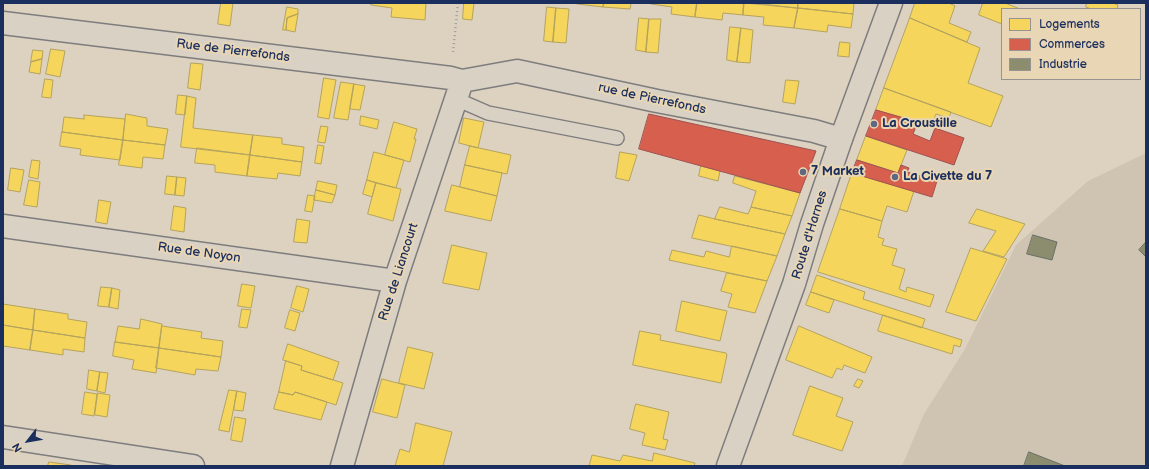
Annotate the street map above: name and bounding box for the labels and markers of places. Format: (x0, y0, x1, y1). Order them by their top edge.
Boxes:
place label: La Croustille (882, 116, 957, 132)
marker: La Croustille (869, 119, 879, 129)
place label: 7 Market (811, 164, 864, 180)
marker: 7 Market (798, 167, 808, 177)
place label: La Civette du 7 (903, 169, 992, 185)
marker: La Civette du 7 (890, 172, 900, 182)

